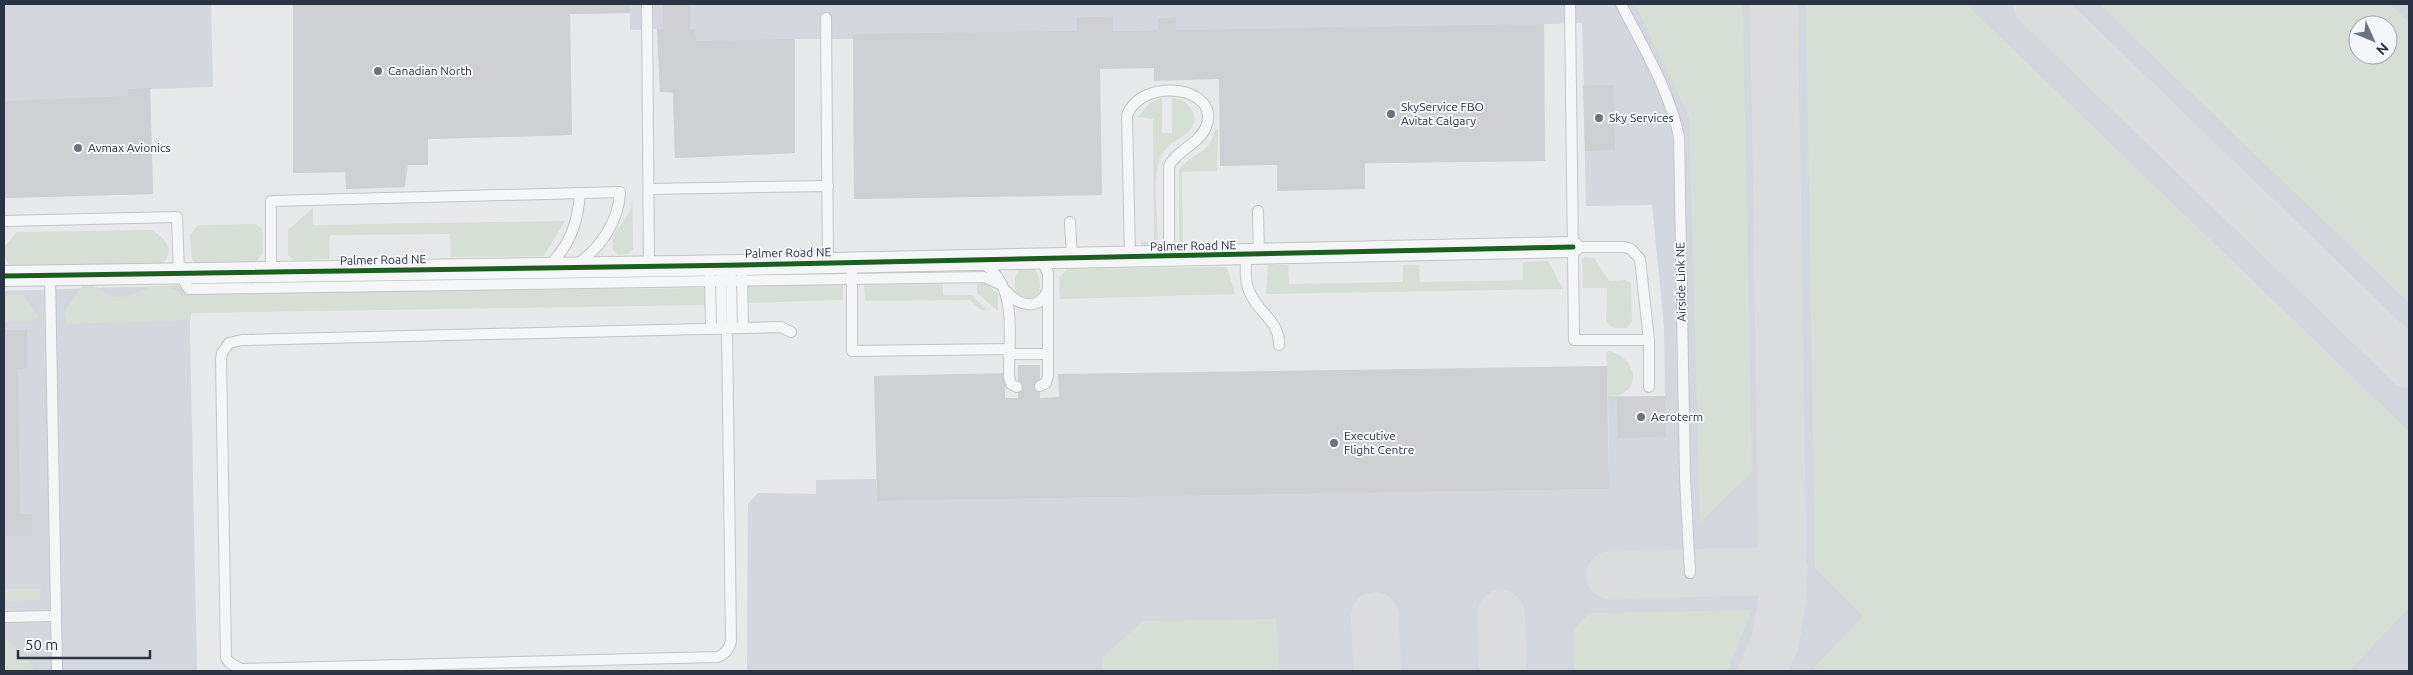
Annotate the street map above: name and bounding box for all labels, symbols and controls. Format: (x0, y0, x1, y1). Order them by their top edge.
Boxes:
north arrow (2348, 15, 2398, 65)
text: N (2373, 40, 2392, 58)
place label: Canadian North (388, 64, 472, 77)
marker: Canadian North (372, 65, 384, 77)
place label: SkyService FBO Avitat Calgary (1401, 100, 1484, 127)
marker: SkyService FBO Avitat Calgary (1385, 108, 1397, 120)
place label: Sky Services (1609, 111, 1674, 124)
marker: Sky Services (1593, 112, 1605, 124)
place label: Avmax Avionics (88, 141, 171, 154)
marker: Avmax Avionics (72, 142, 84, 154)
street label: Palmer Road NE (1150, 238, 1237, 253)
street label: Airside Link NE (1673, 242, 1688, 322)
street label: Palmer Road NE (745, 245, 832, 260)
street label: Palmer Road NE (340, 252, 427, 267)
place label: Aeroterm (1651, 410, 1703, 423)
marker: Aeroterm (1635, 411, 1647, 423)
place label: Executive Flight Centre (1344, 429, 1414, 456)
marker: Executive Flight Centre (1328, 437, 1340, 449)
scale bar (18, 628, 150, 660)
text: 50 m (25, 636, 58, 653)

